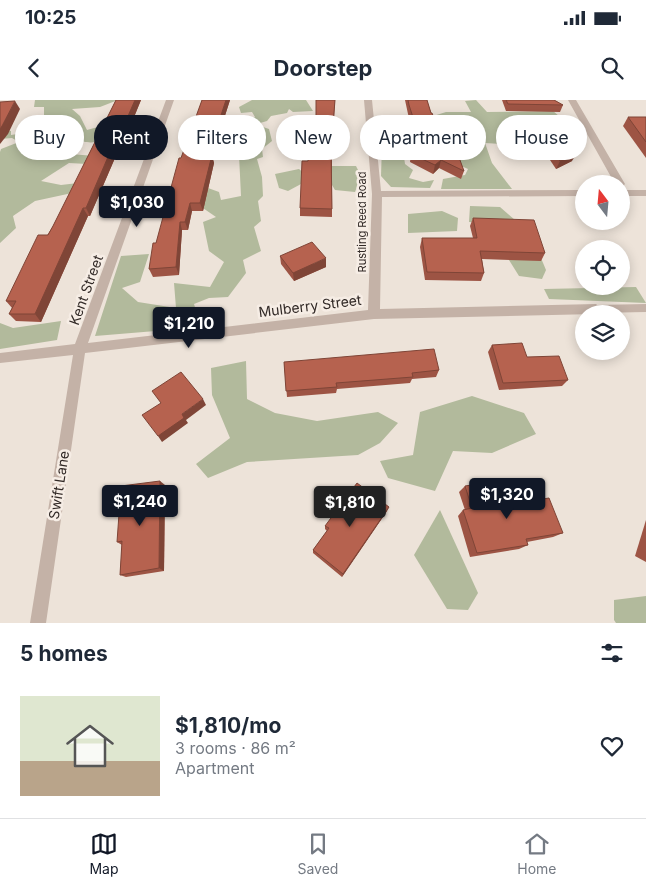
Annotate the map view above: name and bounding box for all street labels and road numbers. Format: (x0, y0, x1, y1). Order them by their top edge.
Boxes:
street label: Rustling Reed Road (355, 172, 369, 272)
street label: Kent Street (65, 252, 106, 327)
street label: Mulberry Street (258, 291, 363, 320)
street label: Swift Lane (45, 449, 72, 520)

